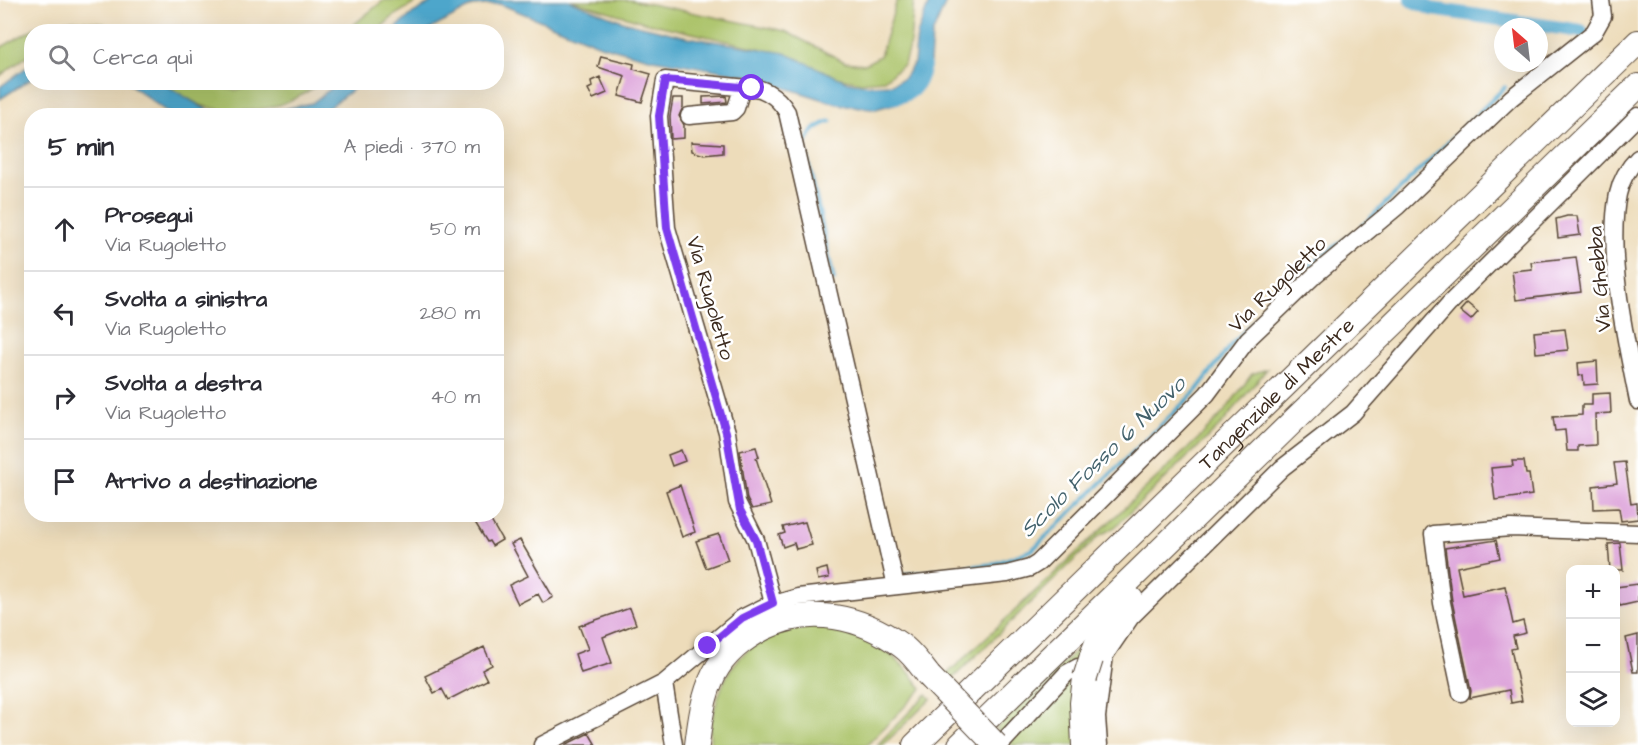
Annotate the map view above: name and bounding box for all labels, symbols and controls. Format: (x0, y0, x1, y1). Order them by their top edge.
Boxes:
north arrow (1494, 18, 1548, 72)
search box (24, 24, 504, 90)
icon: search (45, 41, 78, 74)
text: Cerca qui (93, 42, 192, 73)
route start (738, 74, 764, 100)
text: 5 min (48, 129, 114, 165)
text: A piedi · 370 m (343, 133, 480, 161)
text: Prosegui (105, 200, 192, 231)
icon: ahead (48, 213, 81, 246)
text: 50 m (430, 215, 480, 243)
street label: Via Ghebba (1580, 225, 1619, 333)
street label: Via Rugoletto (1222, 230, 1335, 340)
text: Via Rugoletto (105, 231, 226, 259)
street label: Via Rugoletto (677, 233, 742, 364)
text: Svolta a sinistra (105, 284, 267, 315)
icon: left (48, 297, 81, 330)
text: 280 m (419, 299, 480, 327)
street label: Tangenziale di Mestre (1192, 311, 1361, 477)
text: Via Rugoletto (105, 315, 226, 343)
text: Svolta a destra (105, 368, 262, 399)
water label: Scolo Fosso 6 Nuovo (1013, 369, 1194, 545)
icon: right (48, 381, 81, 414)
text: 40 m (430, 383, 480, 411)
text: Via Rugoletto (105, 399, 226, 427)
icon: arrive (48, 465, 81, 498)
text: Arrivo a destinazione (105, 466, 317, 497)
map controls (1566, 565, 1620, 727)
button: + (1566, 565, 1620, 619)
button: − (1566, 619, 1620, 673)
route end (694, 632, 720, 658)
button: layers (1566, 673, 1620, 727)

